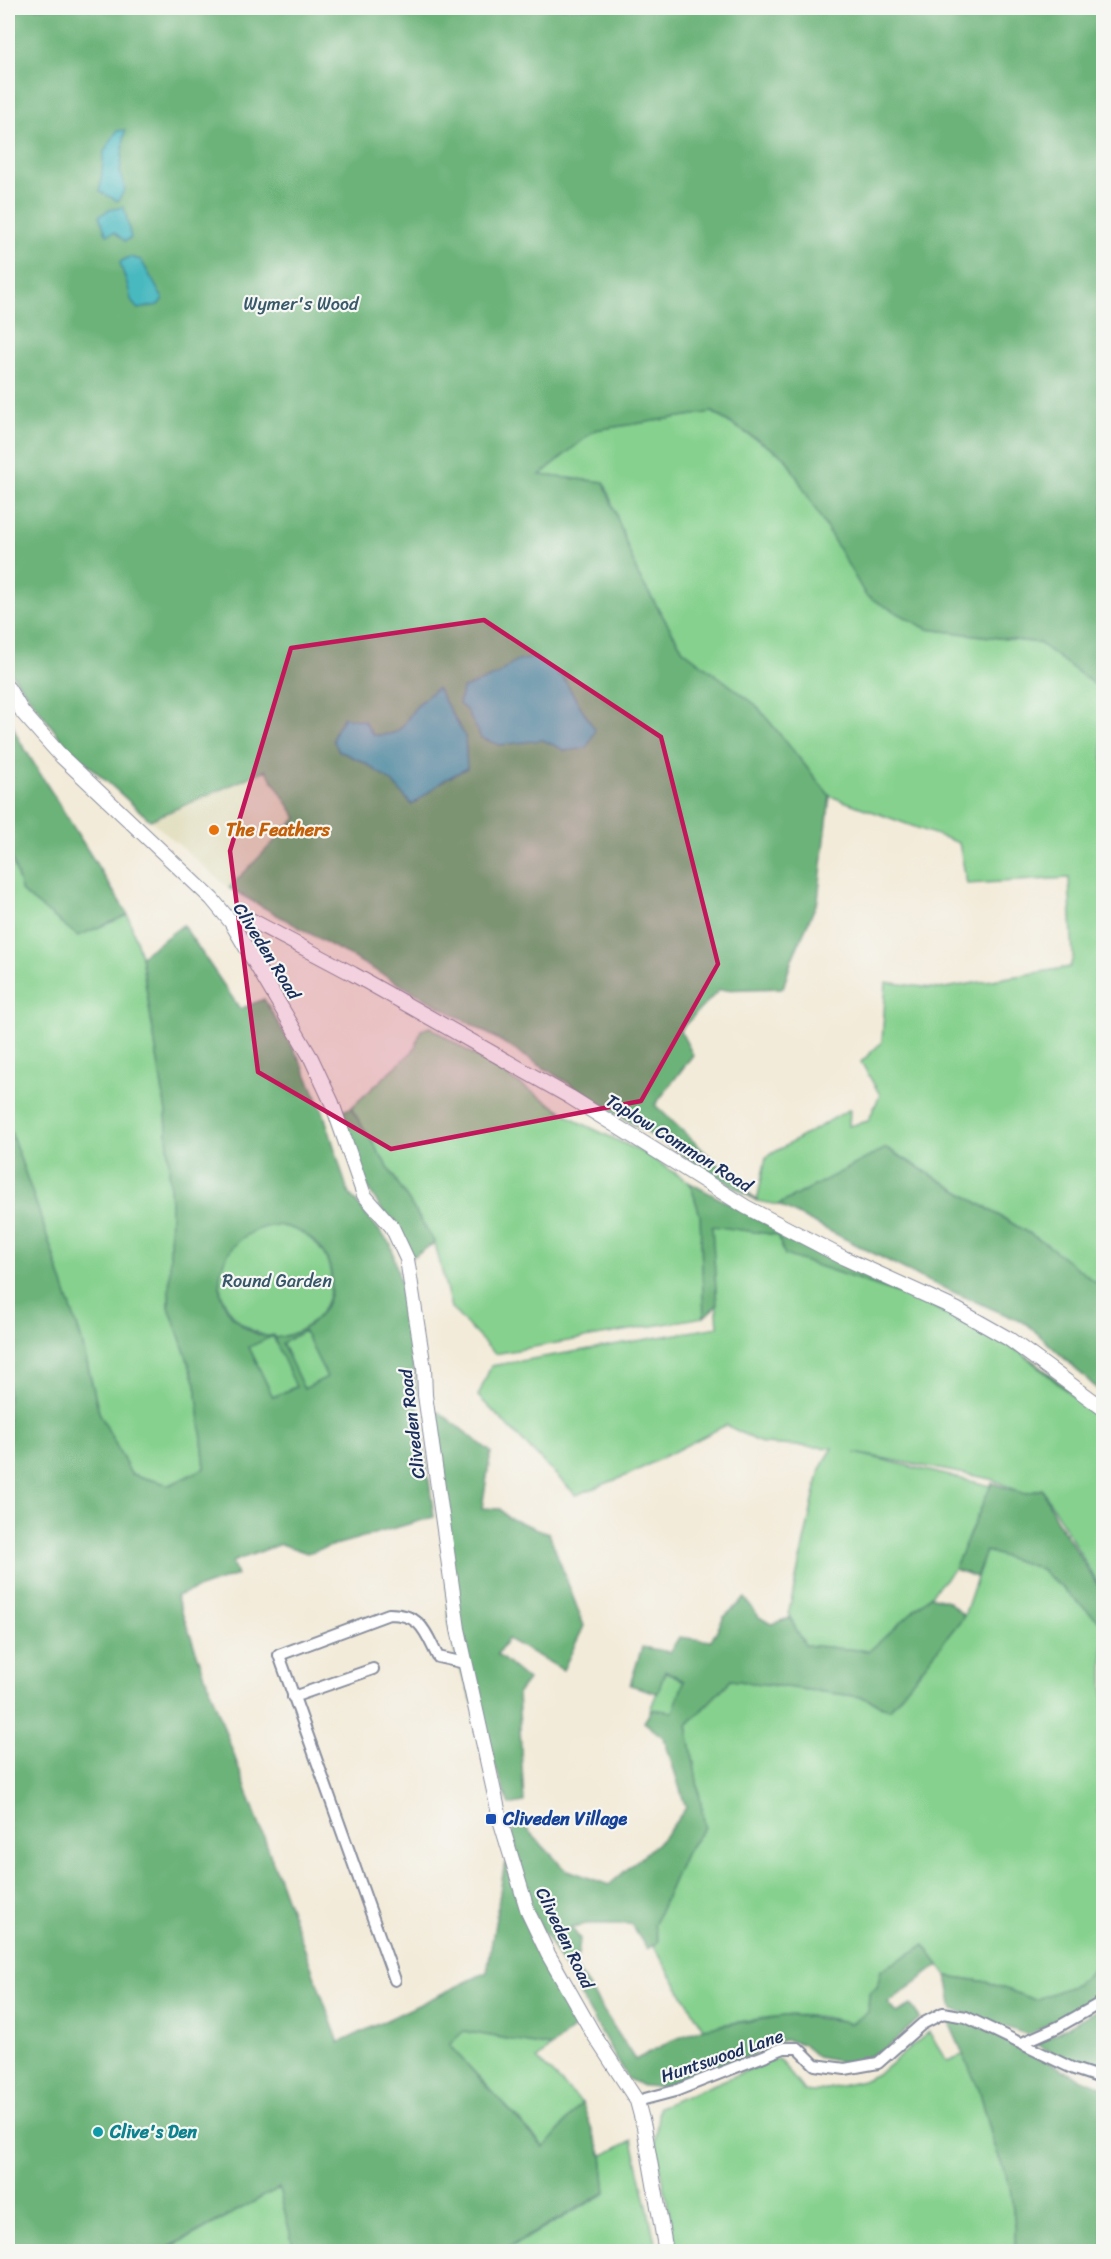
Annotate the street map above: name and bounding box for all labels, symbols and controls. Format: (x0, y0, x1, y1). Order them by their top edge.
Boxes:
park label: Wymer's Wood (244, 288, 360, 320)
place label: The Feathers (226, 814, 330, 846)
marker: The Feathers (207, 823, 221, 837)
street label: Cliveden Road (224, 896, 311, 1007)
street label: Taplow Common Road (599, 1085, 760, 1202)
park label: Round Garden (222, 1265, 332, 1297)
street label: Cliveden Road (389, 1366, 435, 1481)
place label: Cliveden Village (502, 1803, 628, 1835)
marker: Cliveden Village (484, 1812, 498, 1826)
street label: Cliveden Road (526, 1882, 604, 1996)
street label: Huntswood Lane (656, 2020, 788, 2092)
place label: Clive's Den (109, 2116, 197, 2148)
marker: Clive's Den (91, 2125, 105, 2139)

